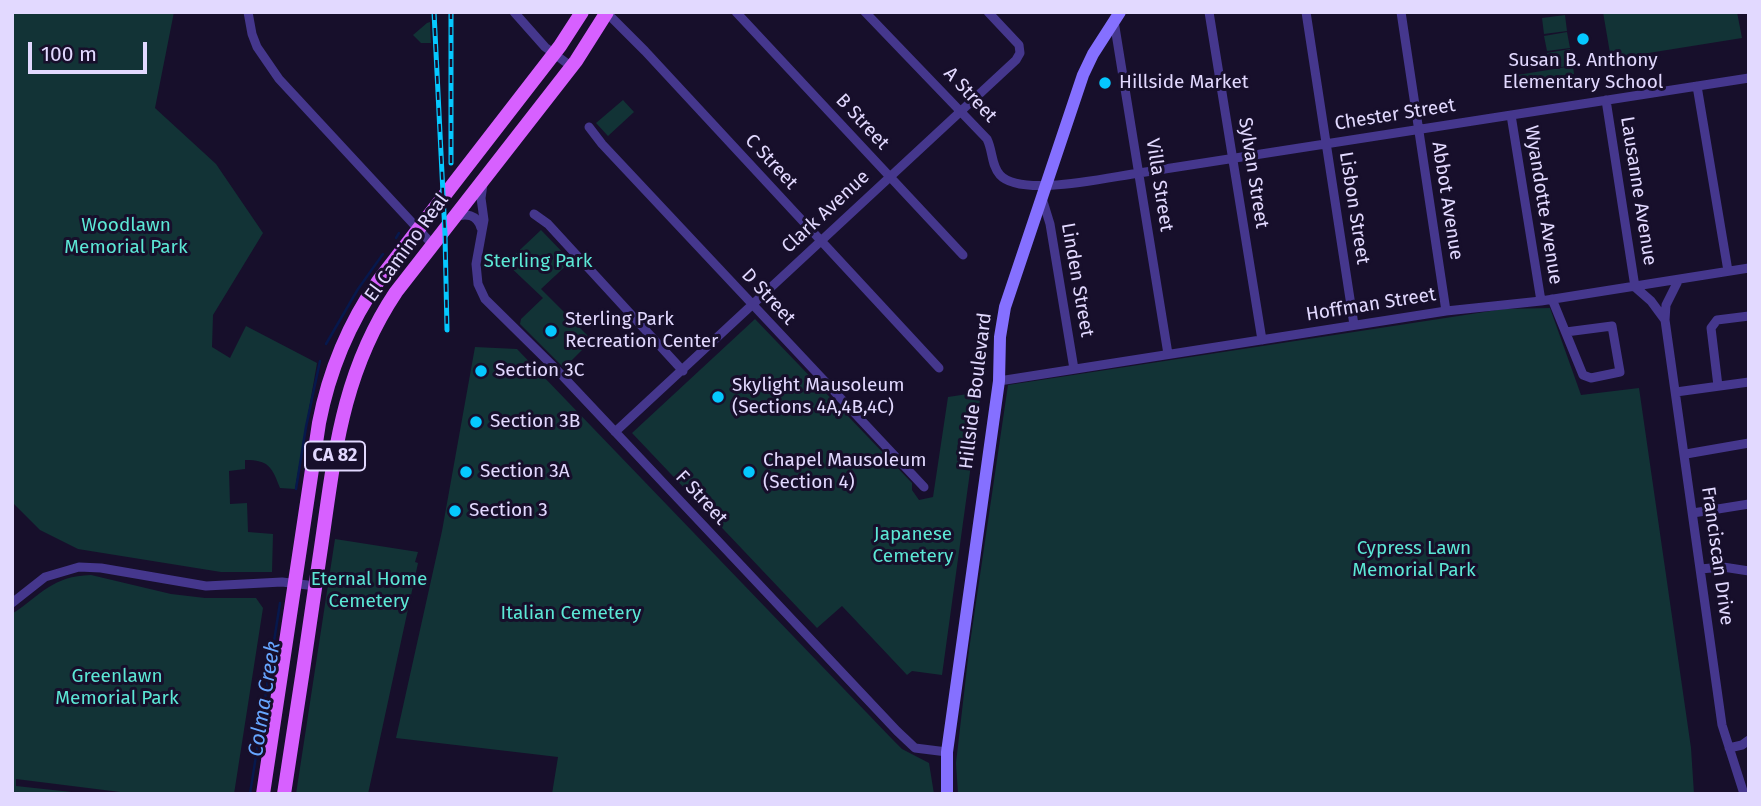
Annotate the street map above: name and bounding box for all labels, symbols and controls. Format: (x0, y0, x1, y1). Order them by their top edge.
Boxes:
scale bar (32, 28, 150, 72)
marker: Susan B. Anthony Elementary School (1575, 31, 1591, 47)
text: 100 m (41, 41, 97, 67)
place label: Susan B. Anthony Elementary School (1503, 50, 1663, 94)
street label: A Street (939, 63, 1001, 127)
place label: Hillside Market (1119, 72, 1249, 94)
marker: Hillside Market (1097, 75, 1113, 91)
street label: B Street (830, 89, 894, 155)
street label: Chester Street (1333, 94, 1457, 136)
street label: Lausanne Avenue (1615, 115, 1661, 267)
street label: Sylvan Street (1233, 116, 1273, 230)
street label: Wyandotte Avenue (1519, 124, 1567, 286)
street label: C Street (740, 130, 802, 194)
street label: Villa Street (1140, 137, 1178, 233)
street label: Abbot Avenue (1426, 140, 1468, 262)
street label: Lisbon Street (1334, 150, 1374, 266)
street label: Clark Avenue (777, 166, 875, 258)
street label: El Camino Real (360, 190, 454, 306)
park label: Woodlawn Memorial Park (64, 215, 188, 259)
street label: Linden Street (1056, 221, 1098, 339)
park label: Sterling Park (484, 251, 592, 273)
street label: D Street (736, 264, 800, 330)
street label: Hoffman Street (1304, 283, 1438, 327)
place label: Sterling Park Recreation Center (565, 309, 718, 353)
street label: Hillside Boulevard (955, 312, 997, 470)
marker: Sterling Park Recreation Center (543, 323, 559, 339)
place label: Section 3C (495, 360, 584, 382)
marker: Section 3C (473, 363, 489, 379)
place label: Skylight Mausoleum (Sections 4A,4B,4C) (732, 375, 905, 419)
marker: Skylight Mausoleum (Sections 4A,4B,4C) (710, 389, 726, 405)
place label: Section 3B (490, 411, 580, 433)
marker: Section 3B (468, 414, 484, 430)
road number: CA 82 (305, 442, 365, 470)
place label: Chapel Mausoleum (Section 4) (763, 450, 926, 494)
place label: Section 3A (480, 461, 570, 483)
marker: Section 3A (458, 464, 474, 480)
marker: Chapel Mausoleum (Section 4) (741, 464, 757, 480)
street label: F Street (670, 466, 732, 530)
street label: Franciscan Drive (1696, 485, 1738, 627)
place label: Section 3 (469, 500, 548, 522)
marker: Section 3 (447, 503, 463, 519)
park label: Japanese Cemetery (873, 524, 953, 568)
park label: Cypress Lawn Memorial Park (1352, 538, 1476, 582)
park label: Eternal Home Cemetery (311, 569, 427, 613)
park label: Italian Cemetery (501, 603, 641, 625)
water label: Colma Creek (243, 640, 287, 758)
park label: Greenlawn Memorial Park (55, 666, 179, 710)

